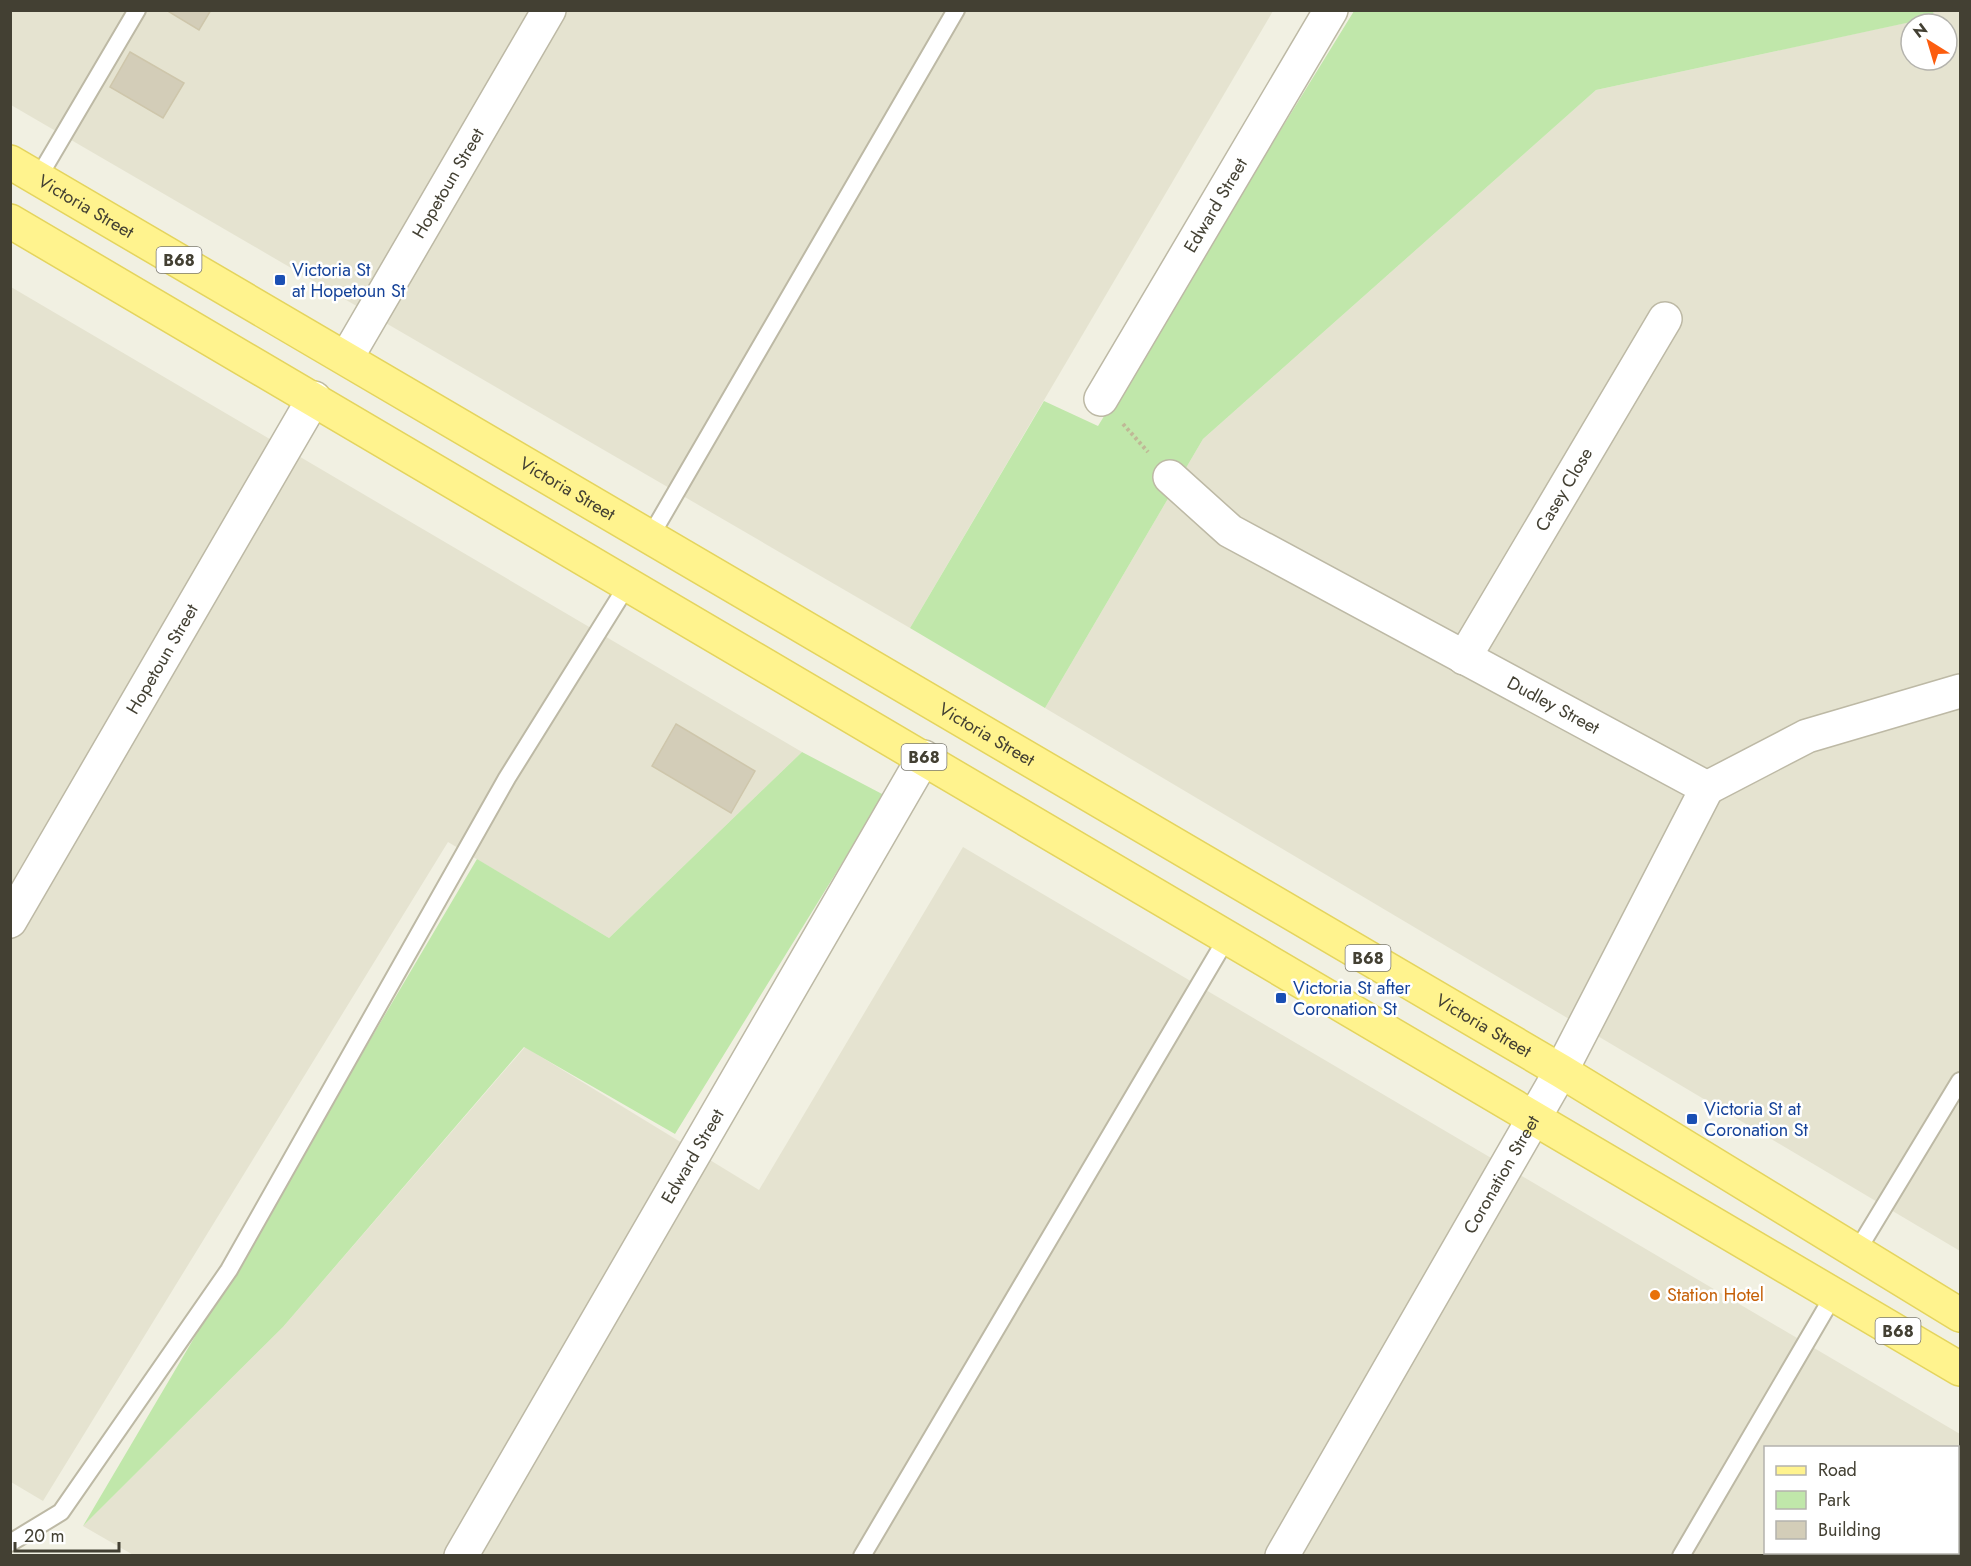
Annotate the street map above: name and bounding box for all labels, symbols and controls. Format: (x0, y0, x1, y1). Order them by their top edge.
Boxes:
north arrow (1899, 12, 1959, 72)
text: N (1908, 17, 1932, 43)
street label: Hopetoun Street (406, 123, 491, 243)
street label: Edward Street (1177, 153, 1254, 258)
street label: Victoria Street (33, 168, 139, 245)
road number: B68 (156, 247, 201, 273)
place label: Victoria St at Hopetoun St (292, 257, 406, 304)
marker: Victoria St at Hopetoun St (273, 273, 287, 287)
street label: Casey Close (1529, 443, 1599, 536)
street label: Victoria Street (514, 450, 621, 527)
street label: Hopetoun Street (120, 598, 205, 719)
street label: Dudley Street (1503, 670, 1605, 741)
street label: Victoria Street (934, 696, 1040, 773)
road number: B68 (902, 744, 946, 770)
road number: B68 (1346, 945, 1390, 971)
place label: Victoria St after Coronation St (1293, 975, 1411, 1022)
street label: Victoria Street (1431, 987, 1537, 1064)
marker: Victoria St after Coronation St (1274, 991, 1288, 1005)
place label: Victoria St at Coronation St (1704, 1096, 1809, 1143)
street label: Edward Street (655, 1103, 731, 1209)
street label: Coronation Street (1457, 1110, 1546, 1239)
marker: Victoria St at Coronation St (1685, 1112, 1699, 1126)
place label: Station Hotel (1667, 1282, 1764, 1308)
marker: Station Hotel (1648, 1288, 1662, 1302)
road number: B68 (1876, 1318, 1920, 1344)
legend (1764, 1446, 1959, 1554)
text: Road (1818, 1457, 1857, 1483)
text: Park (1818, 1487, 1850, 1513)
scale bar (15, 1515, 118, 1553)
text: Building (1818, 1517, 1881, 1543)
text: 20 m (24, 1523, 64, 1549)

